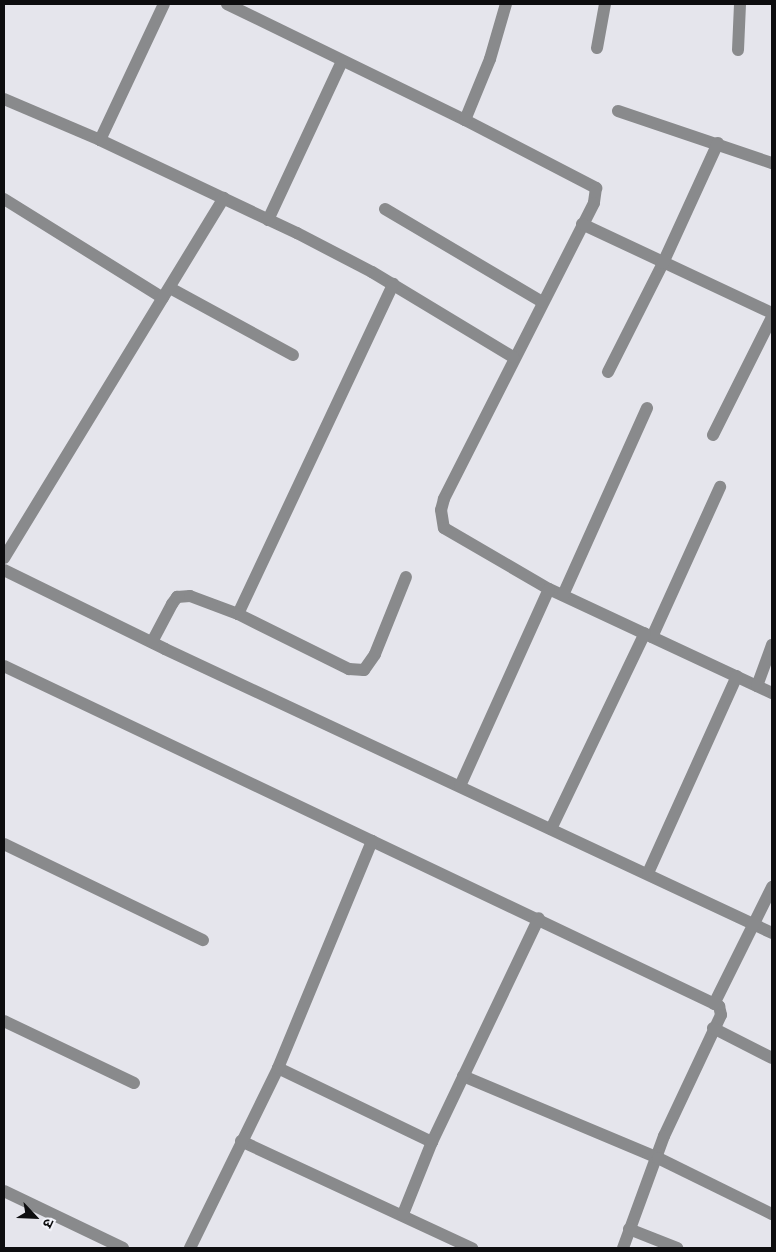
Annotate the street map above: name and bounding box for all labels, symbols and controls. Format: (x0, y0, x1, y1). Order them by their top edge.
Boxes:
north arrow (10, 1192, 60, 1242)
text: उ (39, 1216, 58, 1231)

